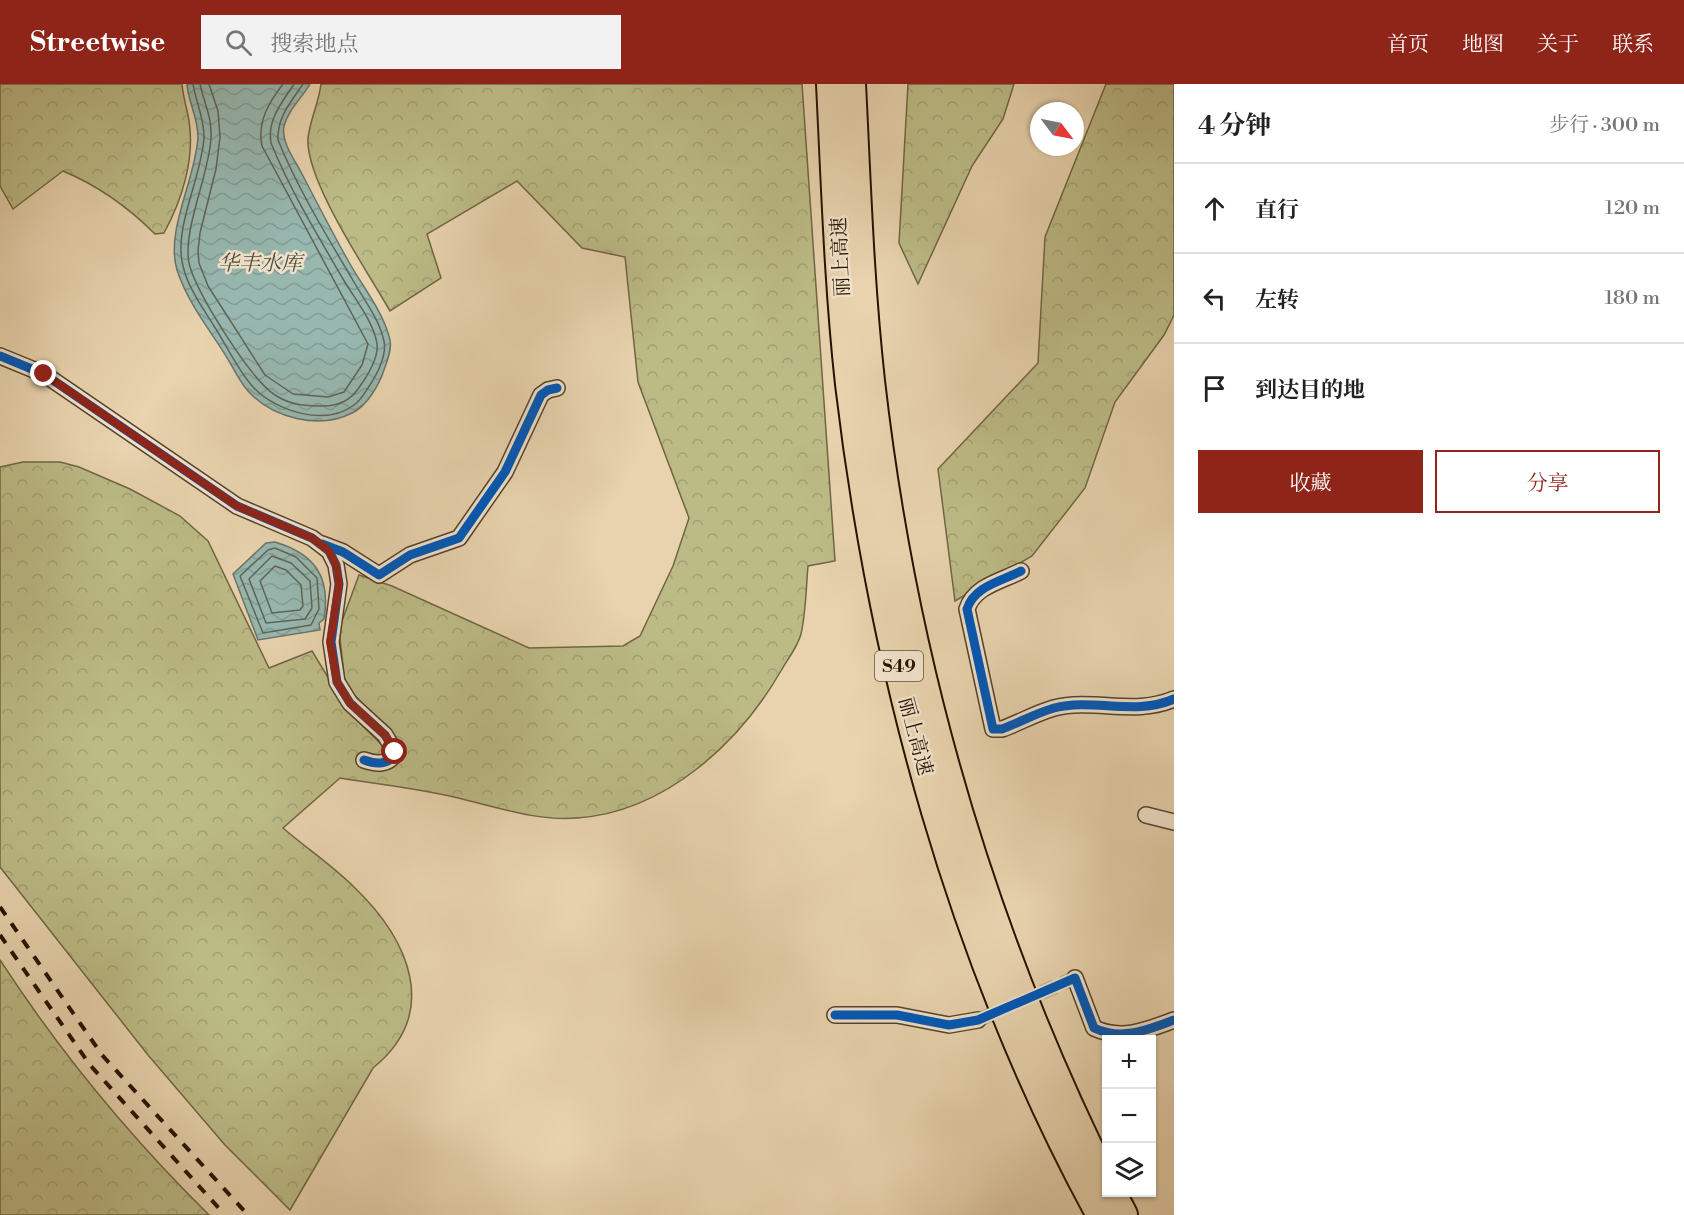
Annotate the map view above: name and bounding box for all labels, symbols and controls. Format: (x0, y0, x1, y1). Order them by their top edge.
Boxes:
search box (201, 15, 621, 69)
text: Streetwise (30, 25, 165, 60)
icon: search (222, 26, 255, 59)
text: 搜索地点 (270, 31, 358, 58)
text: 首页 (1387, 32, 1429, 58)
text: 地图 (1462, 32, 1504, 58)
text: 关于 (1537, 32, 1579, 58)
text: 联系 (1612, 32, 1654, 58)
north arrow (1030, 102, 1084, 156)
text: 4 分钟 (1198, 110, 1272, 142)
text: 步行 · 300 m (1549, 113, 1660, 138)
icon: ahead (1198, 192, 1231, 225)
text: 120 m (1605, 196, 1660, 221)
text: 直行 (1255, 197, 1299, 224)
street label: 丽上高速 (827, 216, 856, 298)
water label: 华丰水库 (218, 251, 305, 277)
icon: left (1198, 282, 1231, 315)
text: 180 m (1605, 286, 1660, 311)
text: 左转 (1255, 287, 1299, 314)
route end (30, 360, 56, 386)
icon: arrive (1198, 372, 1231, 405)
text: 到达目的地 (1255, 377, 1365, 404)
button: 收藏 (1198, 450, 1423, 513)
button: 分享 (1435, 450, 1660, 513)
road number: S49 (875, 651, 923, 681)
street label: 丽上高速 (892, 695, 937, 778)
route start (381, 738, 407, 764)
map controls (1102, 1035, 1156, 1197)
button: + (1102, 1035, 1156, 1089)
button: − (1102, 1089, 1156, 1143)
button: layers (1102, 1143, 1156, 1197)

